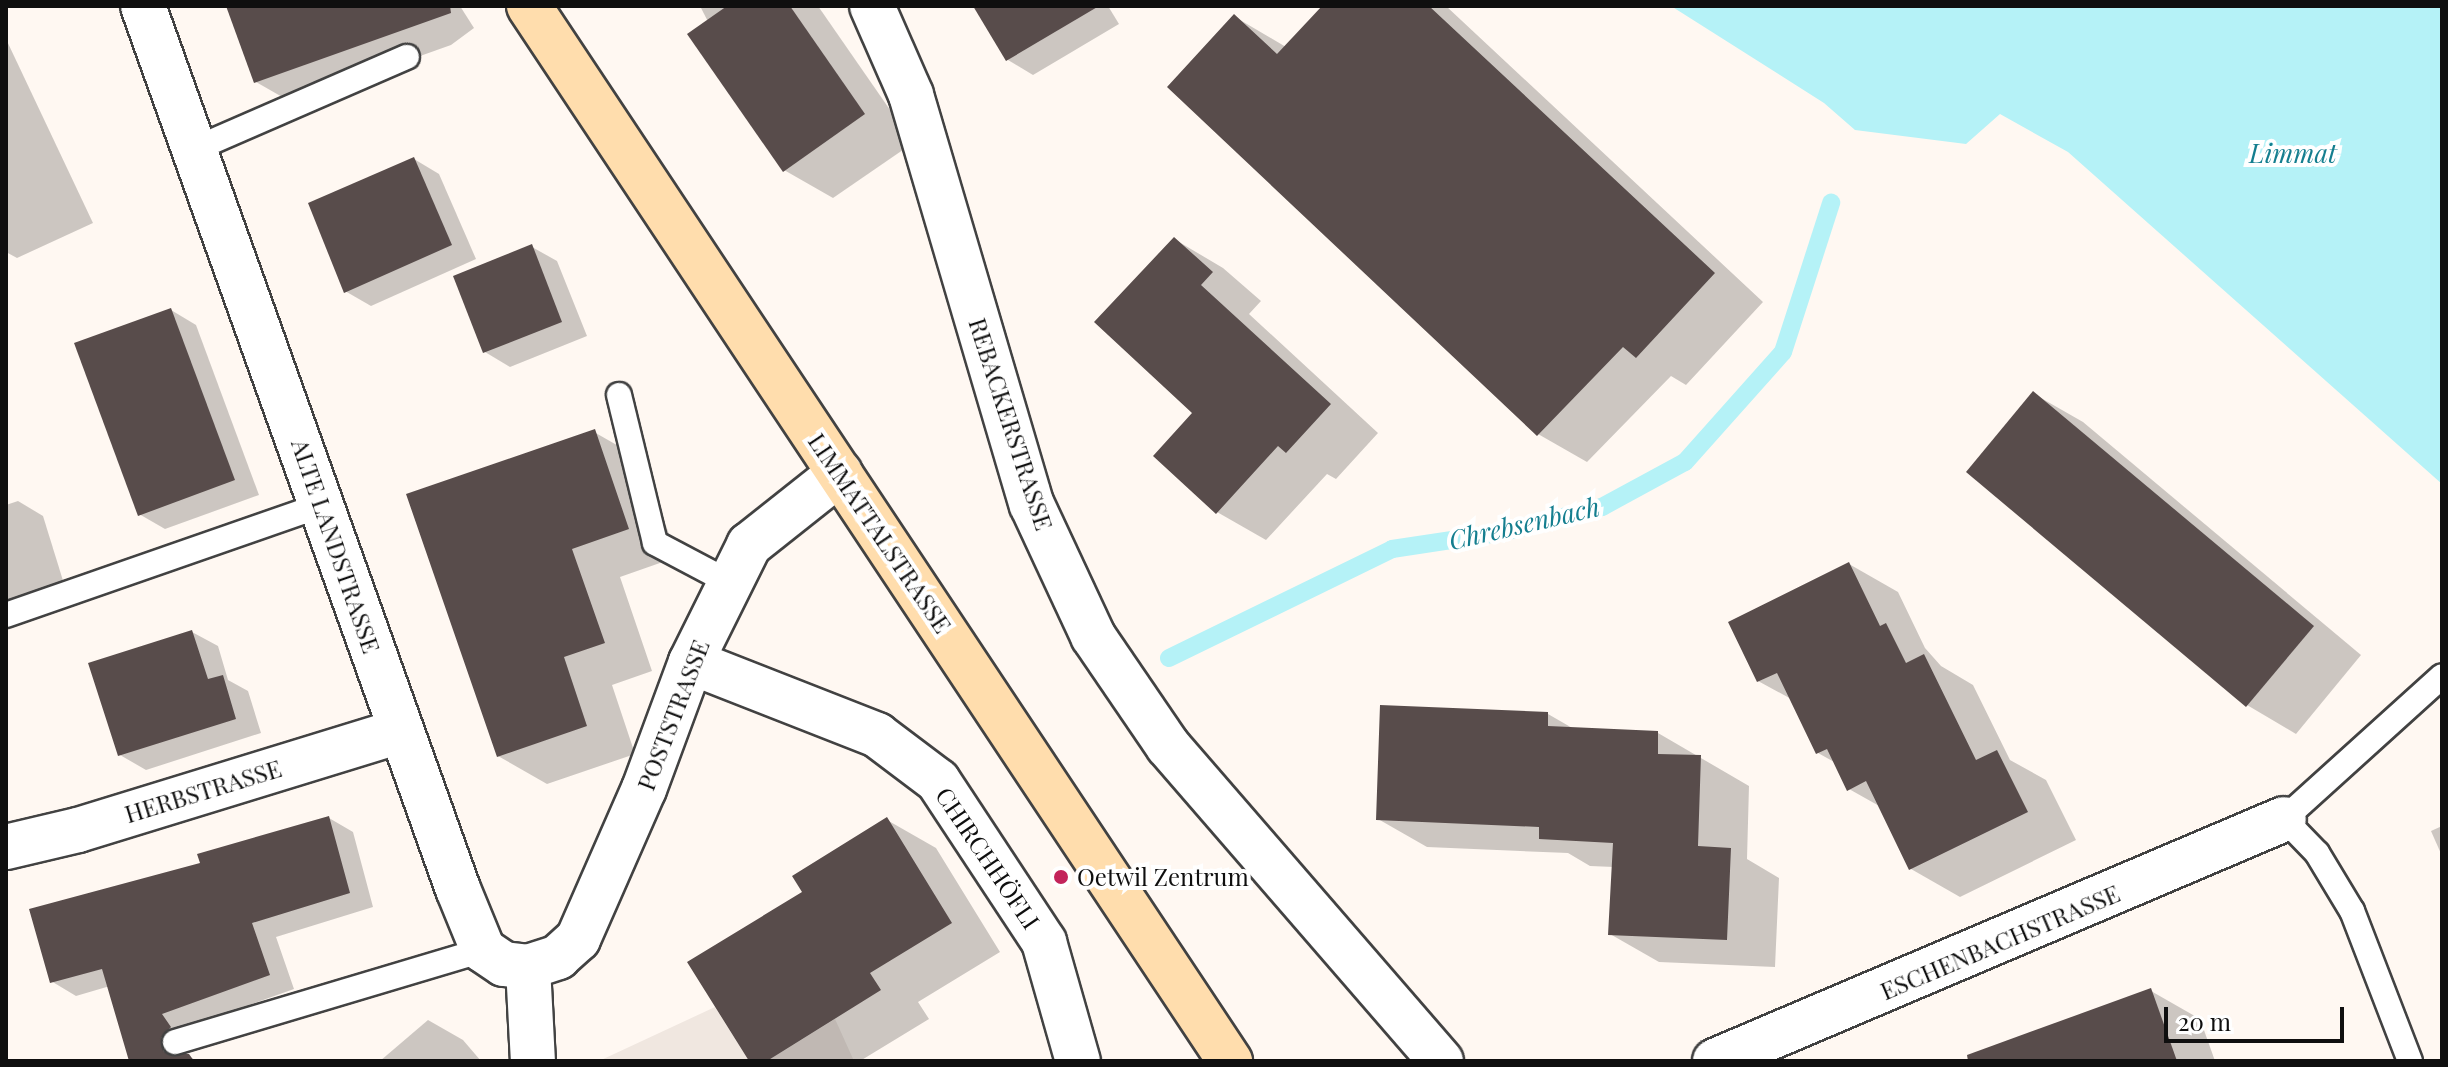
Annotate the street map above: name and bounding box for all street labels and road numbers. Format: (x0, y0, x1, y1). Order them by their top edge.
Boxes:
street label: REBACKERSTRASSE (963, 314, 1059, 534)
street label: LIMMATTALSTRASSE (803, 428, 957, 638)
street label: ALTE LANDSTRASSE (286, 435, 386, 657)
street label: POSTSTRASSE (631, 636, 715, 794)
street label: HERBSTRASSE (121, 753, 285, 829)
street label: CHIRCHHÖFLI (930, 782, 1046, 934)
street label: ESCHENBACHSTRASSE (1876, 878, 2124, 1006)

